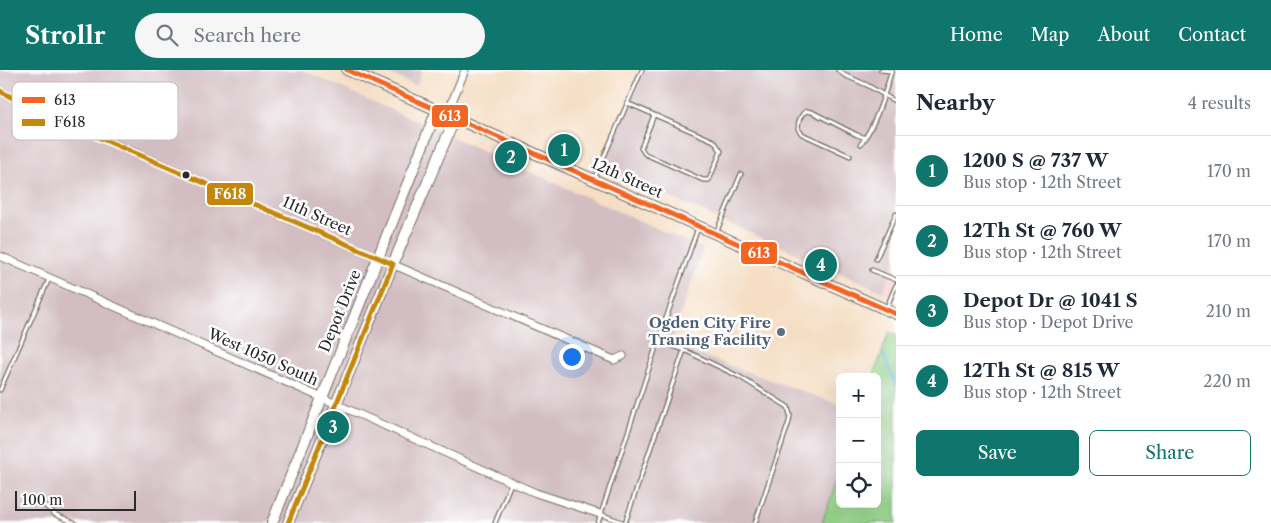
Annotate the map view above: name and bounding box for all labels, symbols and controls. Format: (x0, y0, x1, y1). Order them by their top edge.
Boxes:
search box (135, 13, 485, 58)
text: Strollr (25, 21, 105, 50)
icon: search (153, 21, 181, 49)
text: Search here (193, 24, 301, 47)
text: Home (950, 24, 1003, 46)
text: Map (1031, 24, 1069, 46)
text: About (1097, 24, 1150, 46)
text: Contact (1178, 24, 1246, 46)
legend (12, 82, 178, 140)
text: Nearby (916, 90, 995, 115)
text: 613 (54, 91, 76, 109)
text: 4 results (1188, 93, 1251, 113)
line badge: 613 (431, 104, 469, 128)
text: 613 (439, 107, 461, 125)
text: F618 (54, 113, 85, 131)
pin: 1 (548, 131, 580, 169)
pin: 2 (495, 138, 527, 176)
text: 1200 S @ 737 W (963, 149, 1108, 172)
street label: 12th Street (589, 153, 666, 202)
text: 1 (928, 161, 936, 181)
text: 170 m (1207, 161, 1251, 181)
unlabelled marker (181, 170, 191, 180)
text: Bus stop · 12th Street (963, 172, 1122, 192)
line badge: F618 (206, 182, 254, 206)
text: F618 (214, 185, 246, 203)
street label: 11th Street (280, 192, 355, 240)
text: 12Th St @ 760 W (963, 219, 1122, 242)
text: 2 (927, 231, 937, 251)
text: 170 m (1207, 231, 1251, 251)
line badge: 613 (740, 241, 778, 265)
text: Bus stop · 12th Street (963, 242, 1122, 262)
text: 613 (748, 244, 770, 262)
pin: 4 (805, 246, 837, 284)
street label: Depot Drive (314, 267, 365, 355)
text: Depot Dr @ 1041 S (963, 289, 1138, 312)
text: 3 (927, 301, 937, 321)
text: 210 m (1206, 301, 1251, 321)
text: Bus stop · Depot Drive (963, 312, 1134, 332)
place label: Ogden City Fire Traning Facility (648, 313, 772, 349)
street label: West 1050 South (204, 323, 322, 390)
marker: Ogden City Fire Traning Facility (775, 326, 787, 338)
your location (559, 344, 585, 370)
text: 12Th St @ 815 W (963, 359, 1119, 382)
text: 4 (927, 371, 937, 391)
text: 220 m (1203, 371, 1251, 391)
map controls (836, 373, 881, 508)
button: + (836, 373, 881, 418)
text: Bus stop · 12th Street (963, 382, 1122, 402)
pin: 3 (317, 408, 349, 446)
button: − (836, 418, 881, 463)
button: Save (916, 430, 1079, 476)
button: Share (1089, 430, 1251, 476)
button: locate (836, 463, 881, 508)
scale bar (15, 488, 136, 511)
text: 100 m (22, 491, 62, 509)

